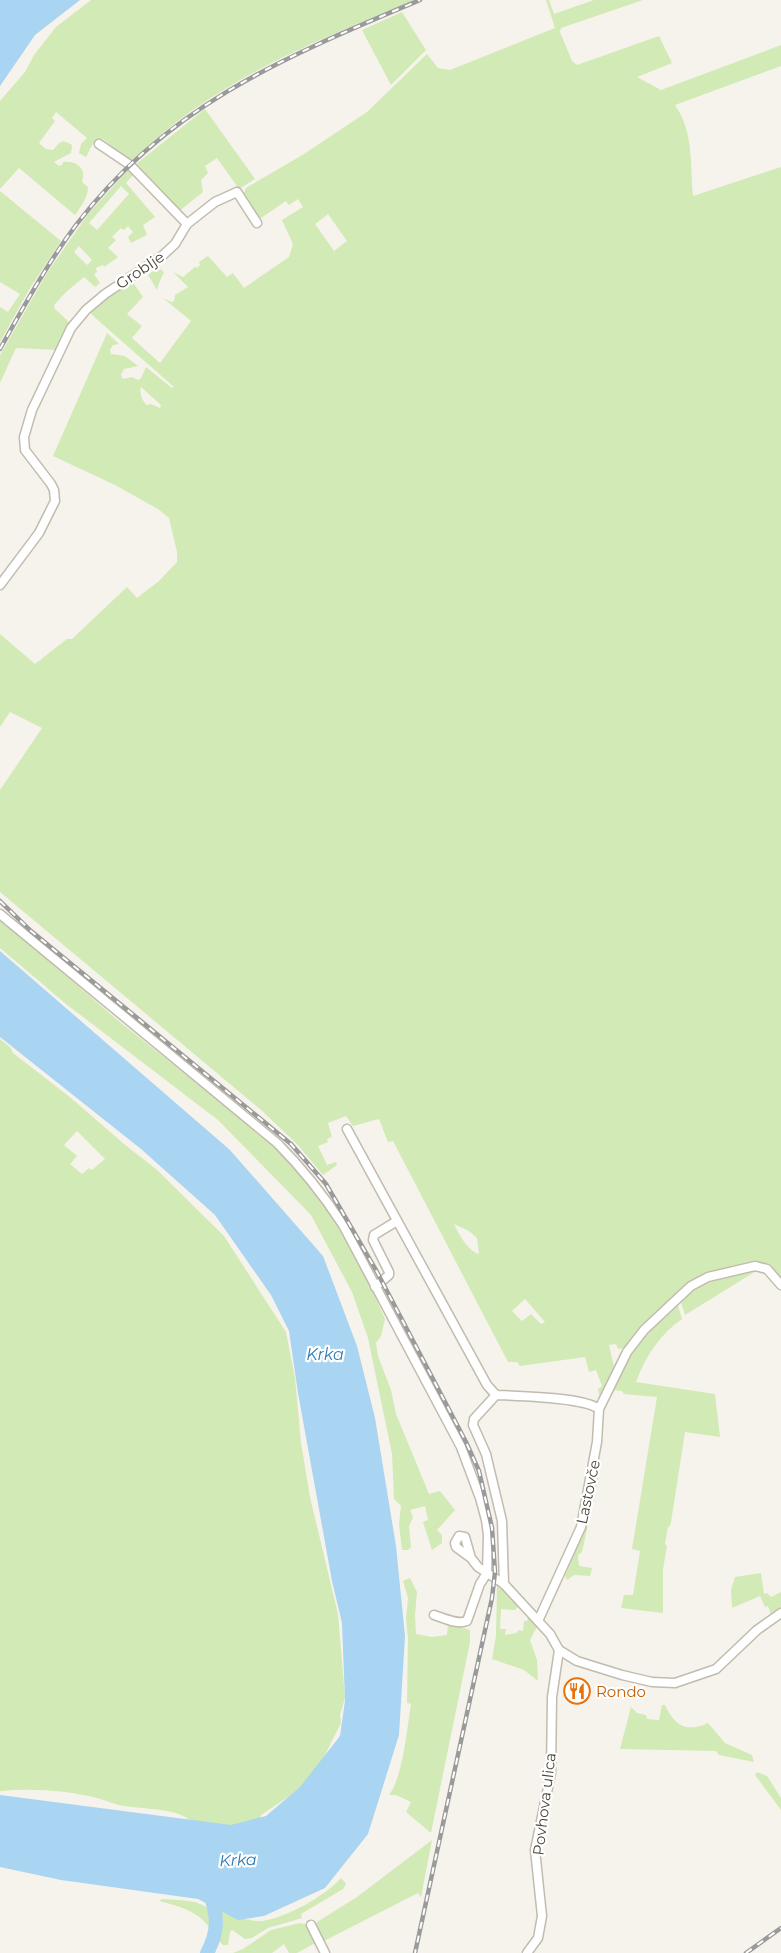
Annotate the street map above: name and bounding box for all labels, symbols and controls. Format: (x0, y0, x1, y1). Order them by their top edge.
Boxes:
street label: Groblje (112, 247, 168, 293)
water label: Krka (306, 1345, 344, 1364)
street label: Lastovče (572, 1458, 604, 1526)
restaurant icon: Rondo (562, 1676, 592, 1706)
place label: Rondo (596, 1682, 646, 1701)
street label: Povhova ulica (528, 1752, 560, 1856)
water label: Krka (219, 1850, 257, 1870)

